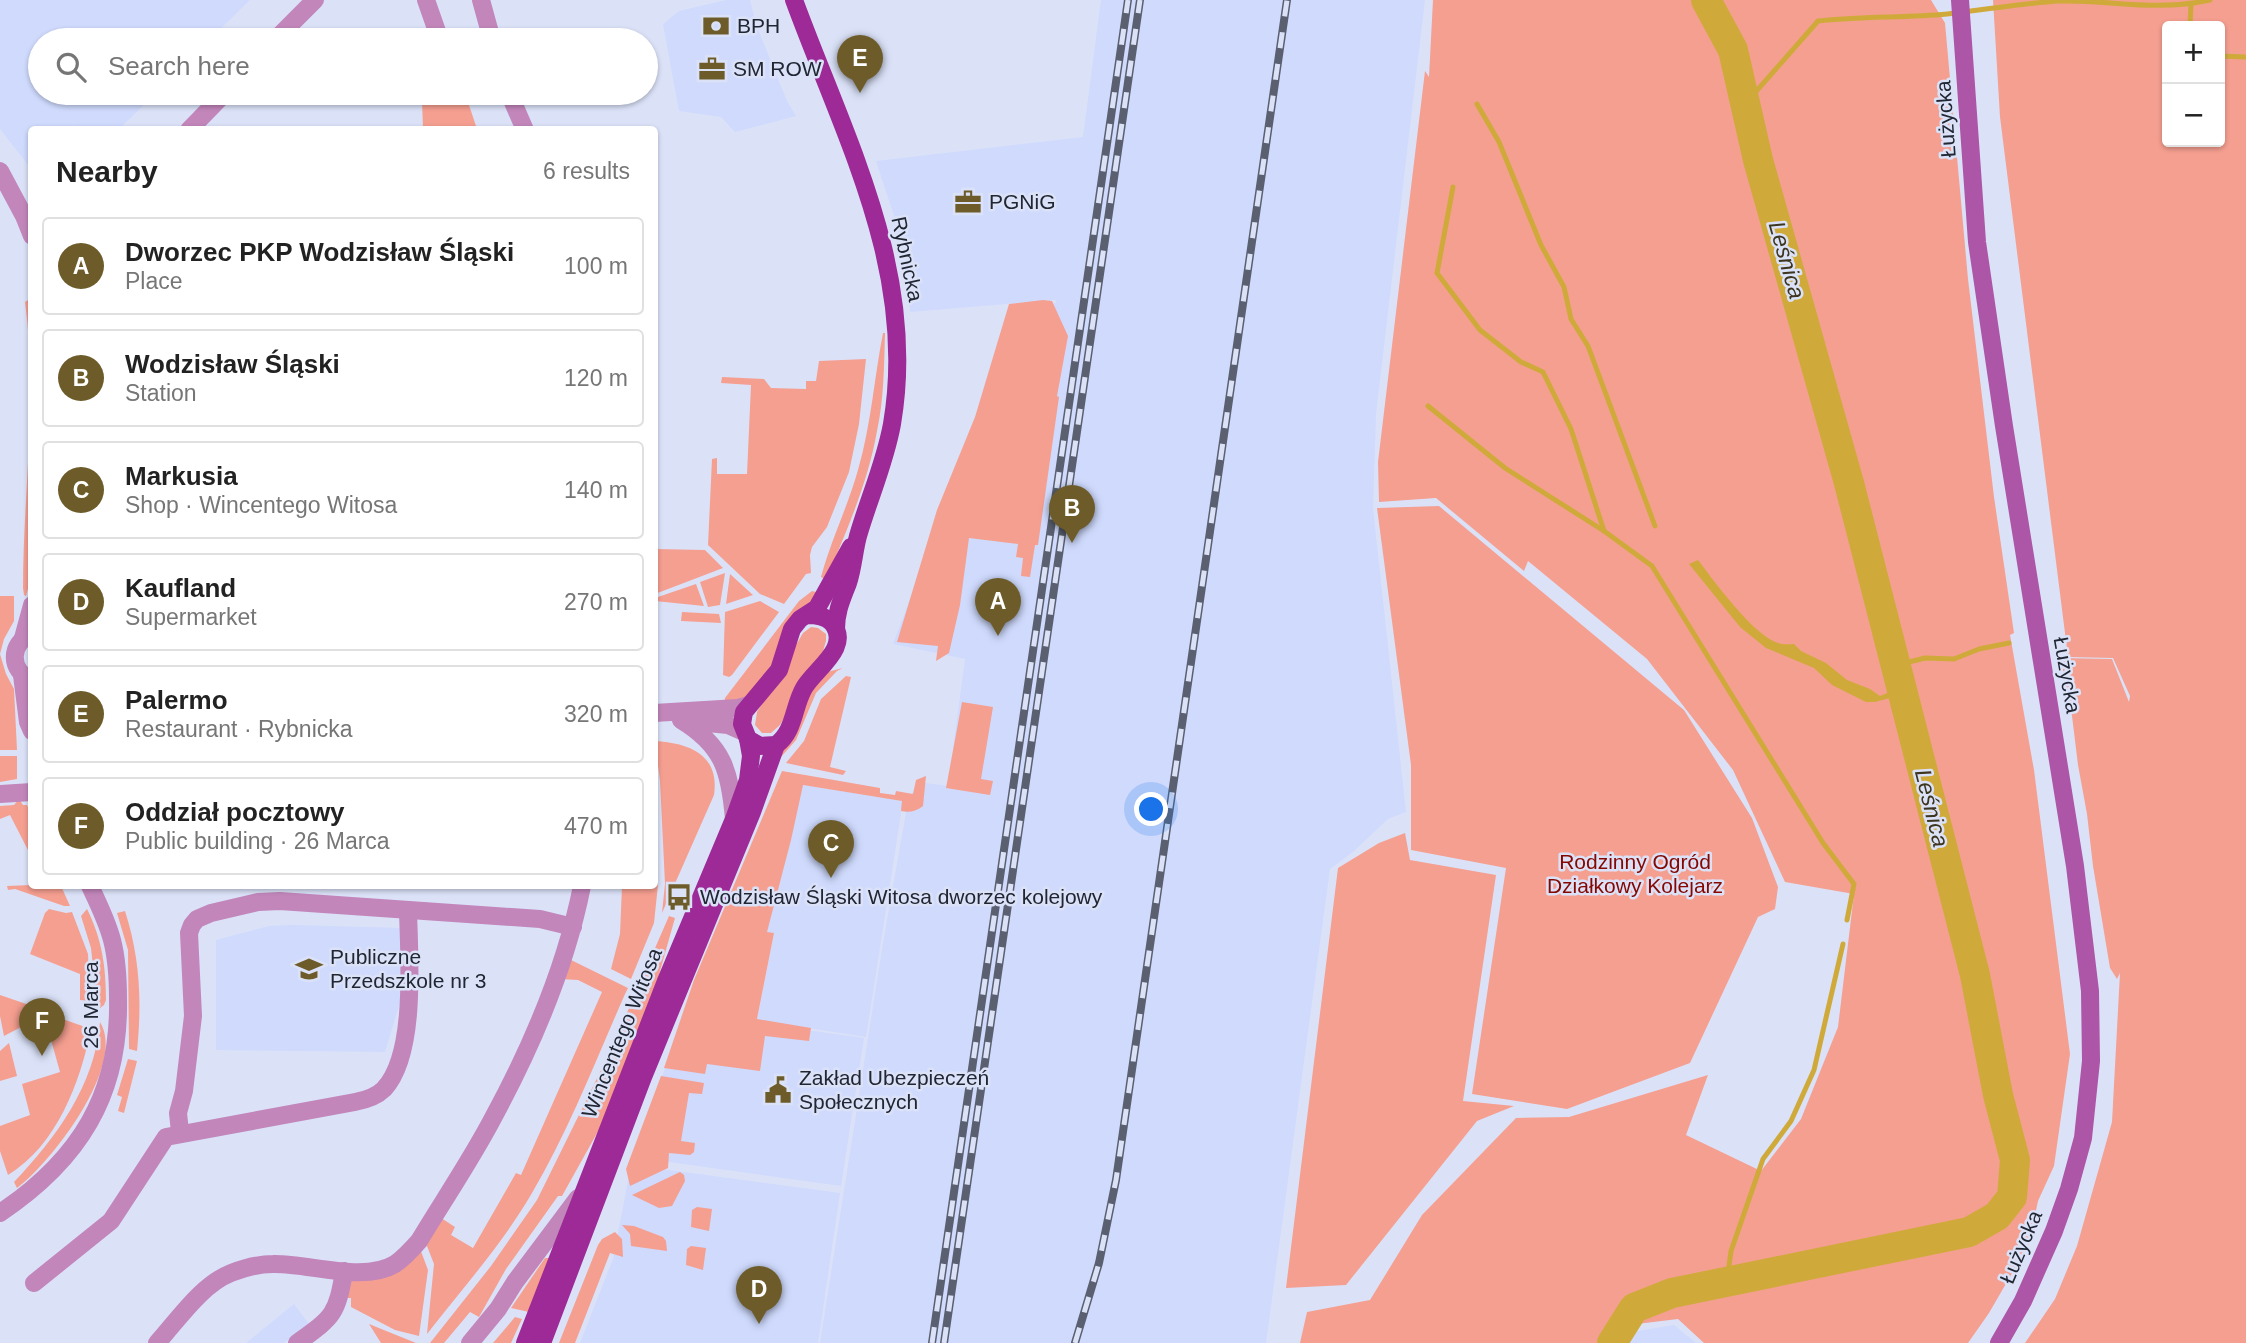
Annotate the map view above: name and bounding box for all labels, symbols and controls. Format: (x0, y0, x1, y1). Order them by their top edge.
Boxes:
bank icon: BPH (701, 11, 731, 41)
place label: BPH (737, 14, 780, 37)
map controls (2162, 21, 2225, 147)
button: + (2162, 21, 2225, 84)
search box (28, 28, 658, 105)
pin: E (837, 35, 883, 93)
icon: search (52, 48, 90, 86)
text: Search here (108, 51, 250, 81)
office icon: SM ROW (697, 54, 727, 84)
place label: SM ROW (733, 57, 822, 80)
street label: Łużycka (1931, 79, 1960, 158)
button: − (2162, 84, 2225, 147)
text: Nearby (56, 155, 158, 188)
text: 6 results (543, 158, 630, 184)
office icon: PGNiG (953, 187, 983, 217)
place label: PGNiG (989, 190, 1056, 213)
street label: Rybnicka (887, 214, 928, 304)
water label: Leśnica (1764, 218, 1810, 302)
text: Dworzec PKP Wodzisław Śląski (125, 237, 514, 267)
text: A (73, 253, 89, 279)
text: 100 m (564, 253, 628, 279)
text: Place (125, 268, 183, 294)
text: Wodzisław Śląski (125, 349, 340, 379)
text: B (73, 365, 89, 391)
text: 120 m (564, 365, 628, 391)
text: Station (125, 380, 197, 406)
text: Markusia (125, 461, 238, 491)
text: C (73, 477, 89, 503)
text: 140 m (564, 477, 628, 503)
pin: B (1049, 485, 1095, 543)
text: Shop · Wincentego Witosa (125, 492, 397, 518)
text: Kaufland (125, 573, 236, 603)
pin: A (975, 578, 1021, 636)
text: D (73, 589, 89, 615)
text: 270 m (564, 589, 628, 615)
text: Supermarket (125, 604, 257, 630)
street label: Łużycka (2049, 635, 2086, 715)
text: Palermo (125, 685, 228, 715)
text: E (73, 701, 89, 727)
text: 320 m (564, 701, 628, 727)
text: Restaurant · Rybnicka (125, 716, 353, 742)
water label: Leśnica (1910, 766, 1954, 850)
your location (1134, 792, 1168, 826)
text: Oddział pocztowy (125, 797, 345, 827)
text: F (74, 813, 88, 839)
text: 470 m (564, 813, 628, 839)
pin: C (808, 820, 854, 878)
text: Public building · 26 Marca (125, 828, 390, 854)
park label: Rodzinny Ogród Działkowy Kolejarz (1547, 850, 1723, 897)
bus stop icon: Wodzisław Śląski Witosa dworzec kolejowy (664, 882, 694, 912)
place label: Wodzisław Śląski Witosa dworzec kolejowy (700, 885, 1103, 908)
street label: Wincentego Witosa (577, 944, 666, 1121)
place label: Publiczne Przedszkole nr 3 (330, 945, 486, 992)
school or university icon: Publiczne Przedszkole nr 3 (294, 954, 324, 984)
street label: 26 Marca (79, 961, 102, 1049)
pin: F (19, 998, 65, 1056)
place label: Zakład Ubezpieczeń Społecznych (799, 1066, 989, 1113)
public building icon: Zakład Ubezpieczeń Społecznych (763, 1075, 793, 1105)
street label: Łużycka (1995, 1207, 2046, 1287)
pin: D (736, 1266, 782, 1324)

